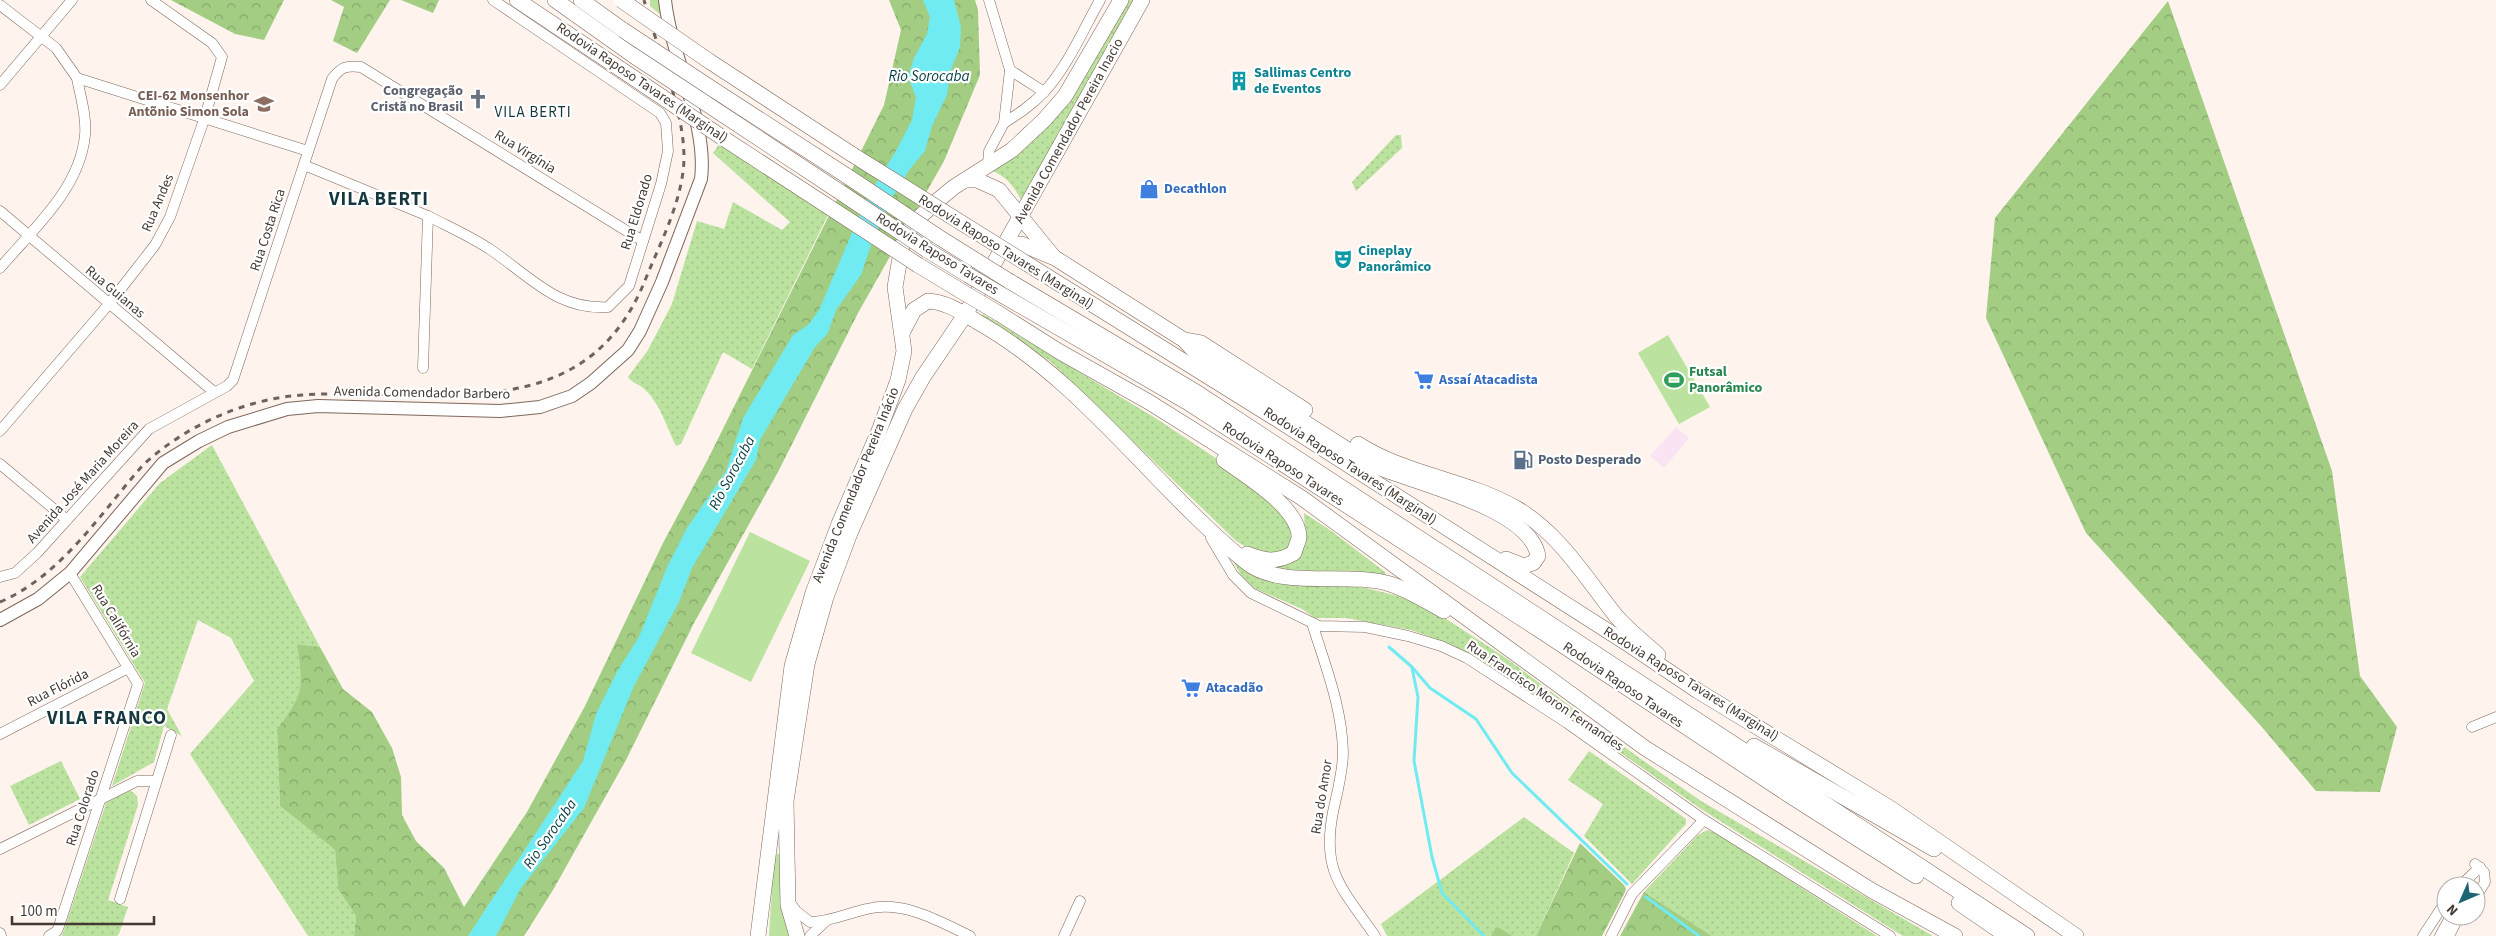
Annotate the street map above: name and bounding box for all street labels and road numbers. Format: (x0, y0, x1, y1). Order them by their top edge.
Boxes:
street label: Rodovia Raposo Tavares (Marginal) (552, 18, 732, 148)
street label: Avenida Comendador Pereira Inacio (1010, 35, 1128, 227)
street label: Rua Virgínia (490, 125, 560, 179)
street label: Rua Andes (137, 171, 179, 235)
street label: Rua Eldorado (616, 171, 658, 253)
street label: Rua Costa Rica (245, 186, 291, 274)
street label: Rodovia Raposo Tavares (Marginal) (915, 191, 1097, 313)
street label: Rodovia Raposo Tavares (873, 209, 1001, 299)
street label: Rua Guianas (81, 261, 149, 323)
street label: Avenida Comendador Barbero (334, 381, 510, 405)
street label: Avenida Comendador Pereira Inácio (808, 384, 904, 586)
street label: Rodovia Raposo Tavares (Marginal) (1259, 402, 1441, 530)
street label: Avenida José Maria Moreira (22, 416, 144, 548)
street label: Rodovia Raposo Tavares (1218, 417, 1348, 511)
street label: Rua Califórnia (86, 581, 146, 661)
street label: Rodovia Raposo Tavares (Marginal) (1600, 623, 1782, 745)
street label: Rua Francisco Moron Fernandes (1463, 636, 1628, 756)
street label: Rodovia Raposo Tavares (1560, 638, 1686, 732)
street label: Rua Flórida (24, 664, 92, 712)
street label: Rua do Amor (1306, 758, 1338, 836)
street label: Rua Colorado (61, 767, 105, 849)

